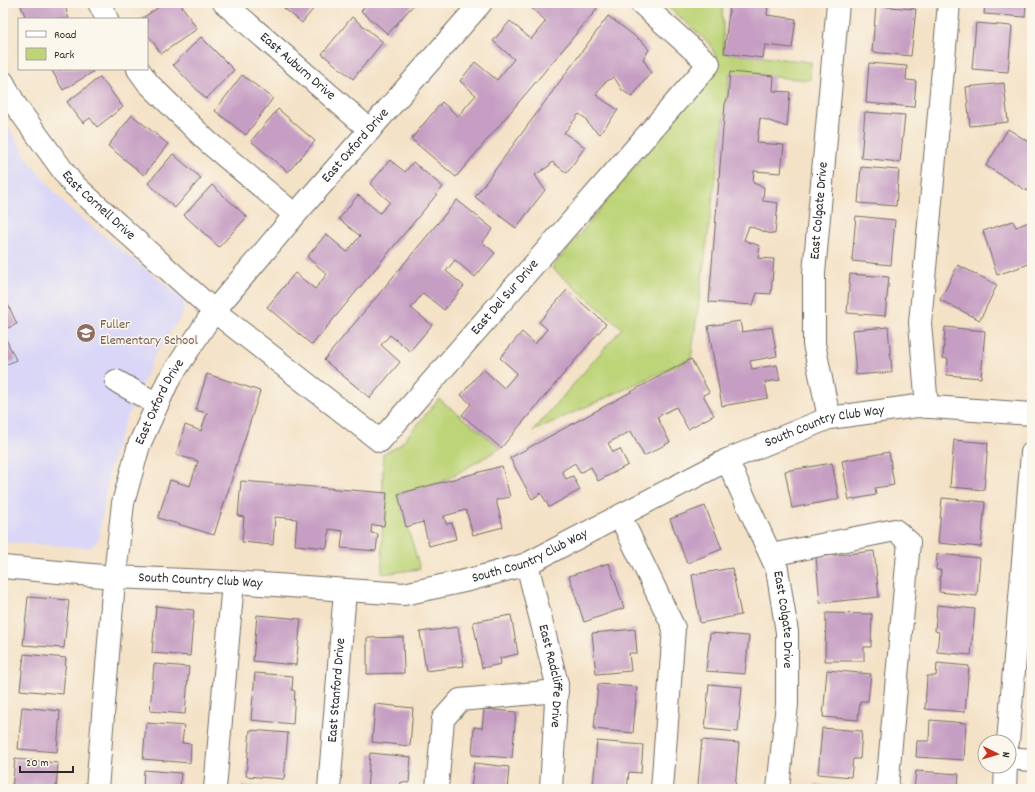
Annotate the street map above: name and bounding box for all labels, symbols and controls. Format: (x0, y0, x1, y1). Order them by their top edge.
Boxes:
legend (18, 18, 148, 70)
text: Road (54, 27, 76, 44)
street label: East Auburn Drive (255, 28, 340, 105)
text: Park (54, 47, 75, 64)
street label: East Oxford Drive (317, 104, 394, 188)
street label: East Colgate Drive (805, 161, 834, 260)
street label: East Cornell Drive (56, 167, 140, 245)
street label: East Del Sur Drive (467, 255, 544, 340)
place label: Fuller Elementary School (100, 315, 199, 351)
school or university icon: Fuller Elementary School (75, 322, 97, 344)
street label: East Oxford Drive (130, 355, 190, 448)
street label: South Country Club Way (762, 401, 886, 453)
street label: South Country Club Way (470, 524, 592, 589)
street label: South Country Club Way (138, 568, 263, 594)
street label: East Colgate Drive (767, 569, 797, 668)
street label: East Radcliffe Drive (532, 622, 567, 728)
street label: East Stanford Drive (323, 637, 351, 743)
north arrow (977, 734, 1017, 774)
scale bar (20, 748, 73, 774)
text: N (997, 751, 1013, 759)
text: 20 m (26, 755, 49, 772)

